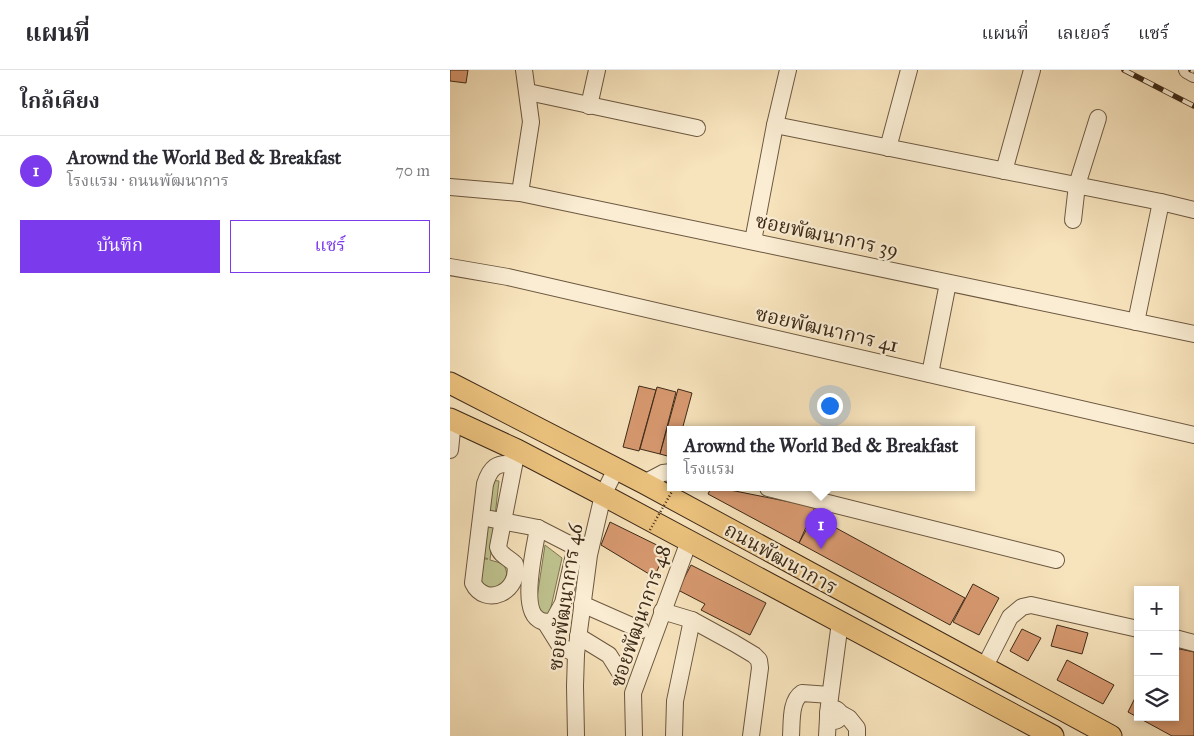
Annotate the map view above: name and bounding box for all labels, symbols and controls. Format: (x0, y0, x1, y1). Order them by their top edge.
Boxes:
text: แผนที่ (25, 18, 90, 48)
text: แผนที่ (981, 22, 1029, 44)
text: เลเยอร์ (1057, 22, 1110, 44)
text: แชร์ (1138, 22, 1169, 44)
text: ใกล้เคียง (20, 88, 100, 114)
text: Arownd the World Bed & Breakfast (67, 146, 341, 169)
text: 1 (33, 161, 39, 180)
text: 70 m (395, 161, 430, 180)
text: โรงแรม · ถนนพัฒนาการ (67, 171, 229, 190)
street label: ซอยพัฒนาการ 39 (753, 208, 901, 262)
button: บันทึก (20, 220, 220, 273)
button: แชร์ (230, 220, 430, 273)
street label: ซอยพัฒนาการ 41 (753, 301, 901, 357)
your location (817, 393, 843, 419)
popup (667, 426, 975, 491)
text: Arownd the World Bed & Breakfast (684, 434, 958, 457)
text: โรงแรม (684, 459, 735, 478)
pin: 1 (805, 508, 837, 549)
street label: ถนนพัฒนาการ (720, 517, 842, 599)
street label: ซอยพัฒนาการ 46 (543, 521, 587, 672)
street label: ซอยพัฒนาการ 48 (604, 542, 676, 690)
map controls (1134, 586, 1179, 721)
button: + (1134, 586, 1179, 631)
button: − (1134, 631, 1179, 676)
button: layers (1134, 676, 1179, 721)

